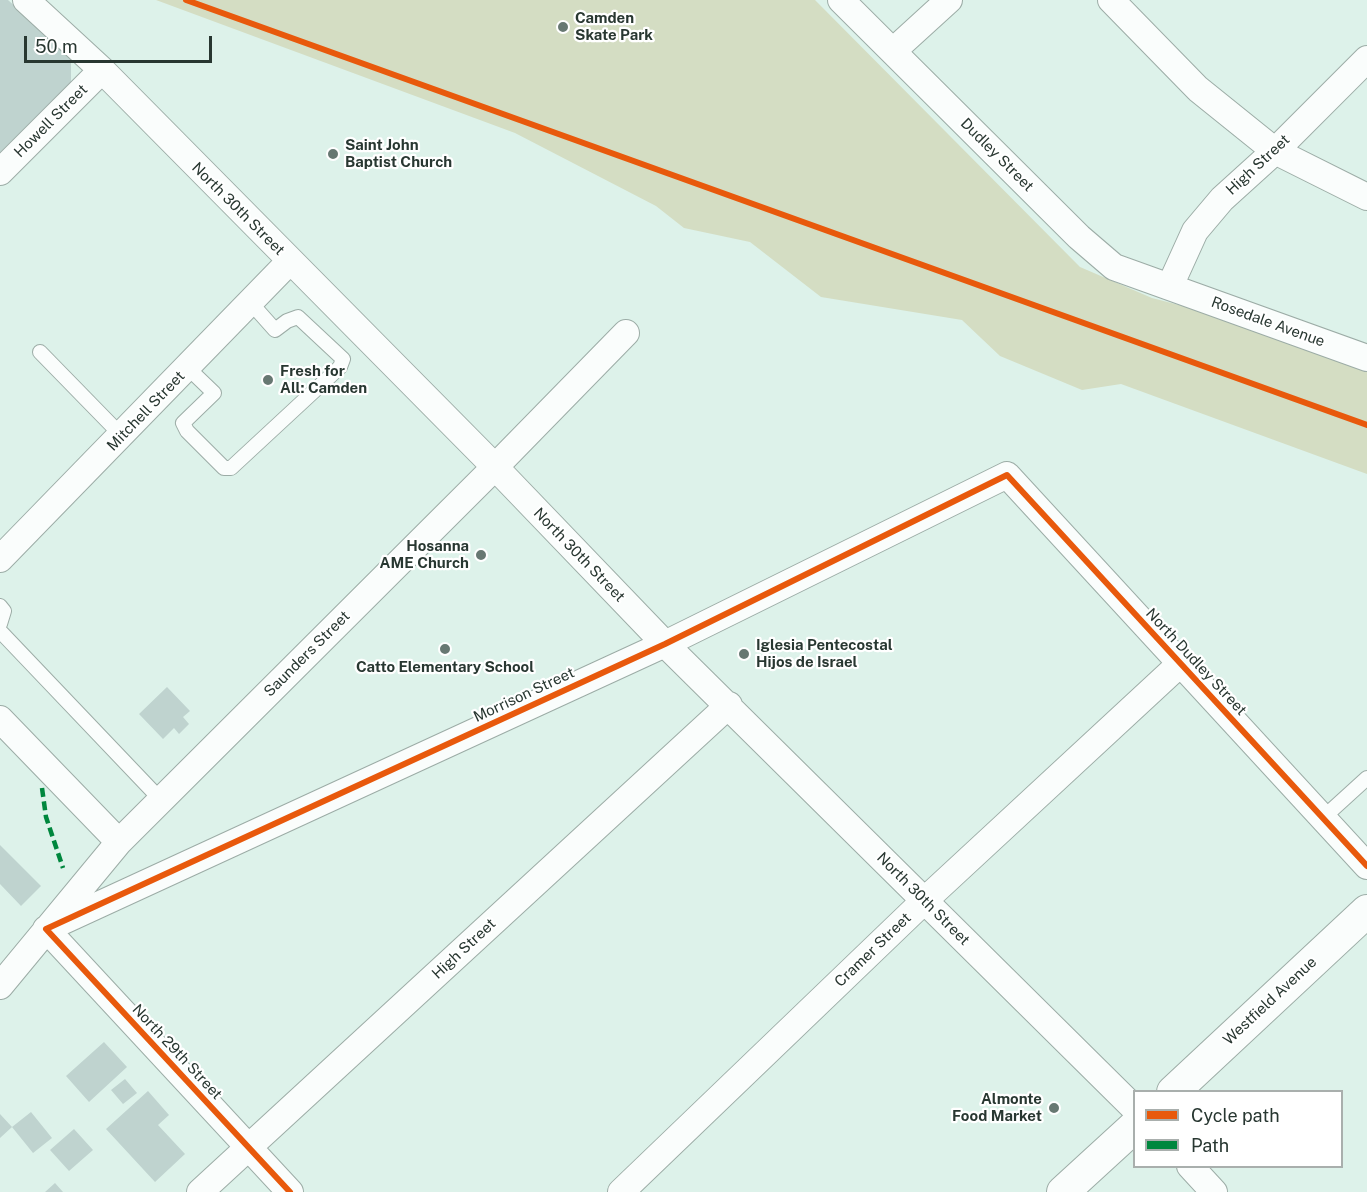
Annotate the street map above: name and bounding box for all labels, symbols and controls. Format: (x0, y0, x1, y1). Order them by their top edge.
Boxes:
place label: Camden Skate Park (575, 9, 653, 44)
marker: Camden Skate Park (556, 20, 570, 34)
scale bar (27, 24, 214, 62)
text: 50 m (35, 36, 78, 57)
street label: Howell Street (11, 81, 91, 161)
street label: Dudley Street (957, 115, 1037, 195)
street label: High Street (1222, 131, 1294, 199)
place label: Saint John Baptist Church (345, 136, 452, 171)
marker: Saint John Baptist Church (326, 147, 340, 161)
street label: North 30th Street (188, 159, 288, 259)
street label: Rosedale Avenue (1209, 293, 1327, 351)
place label: Fresh for All: Camden (280, 362, 367, 397)
street label: Mitchell Street (103, 367, 189, 455)
marker: Fresh for All: Camden (261, 373, 275, 387)
street label: North 30th Street (529, 504, 629, 606)
place label: Hosanna AME Church (380, 537, 469, 572)
marker: Hosanna AME Church (474, 548, 488, 562)
street label: North Dudley Street (1142, 605, 1250, 719)
street label: Saunders Street (260, 607, 354, 701)
place label: Iglesia Pentecostal Hijos de Israel (756, 636, 893, 671)
marker: Catto Elementary School (438, 642, 452, 656)
marker: Iglesia Pentecostal Hijos de Israel (737, 647, 751, 661)
place label: Catto Elementary School (356, 658, 534, 676)
street label: Morrison Street (471, 664, 577, 726)
street label: North 30th Street (873, 849, 973, 949)
street label: Cramer Street (831, 909, 915, 991)
street label: High Street (428, 915, 500, 983)
street label: Westfield Avenue (1220, 953, 1320, 1049)
street label: North 29th Street (128, 1001, 226, 1103)
place label: Almonte Food Market (952, 1090, 1042, 1125)
legend (1133, 1090, 1343, 1168)
marker: Almonte Food Market (1047, 1101, 1061, 1115)
text: Cycle path (1191, 1105, 1280, 1126)
text: Path (1191, 1135, 1229, 1156)

